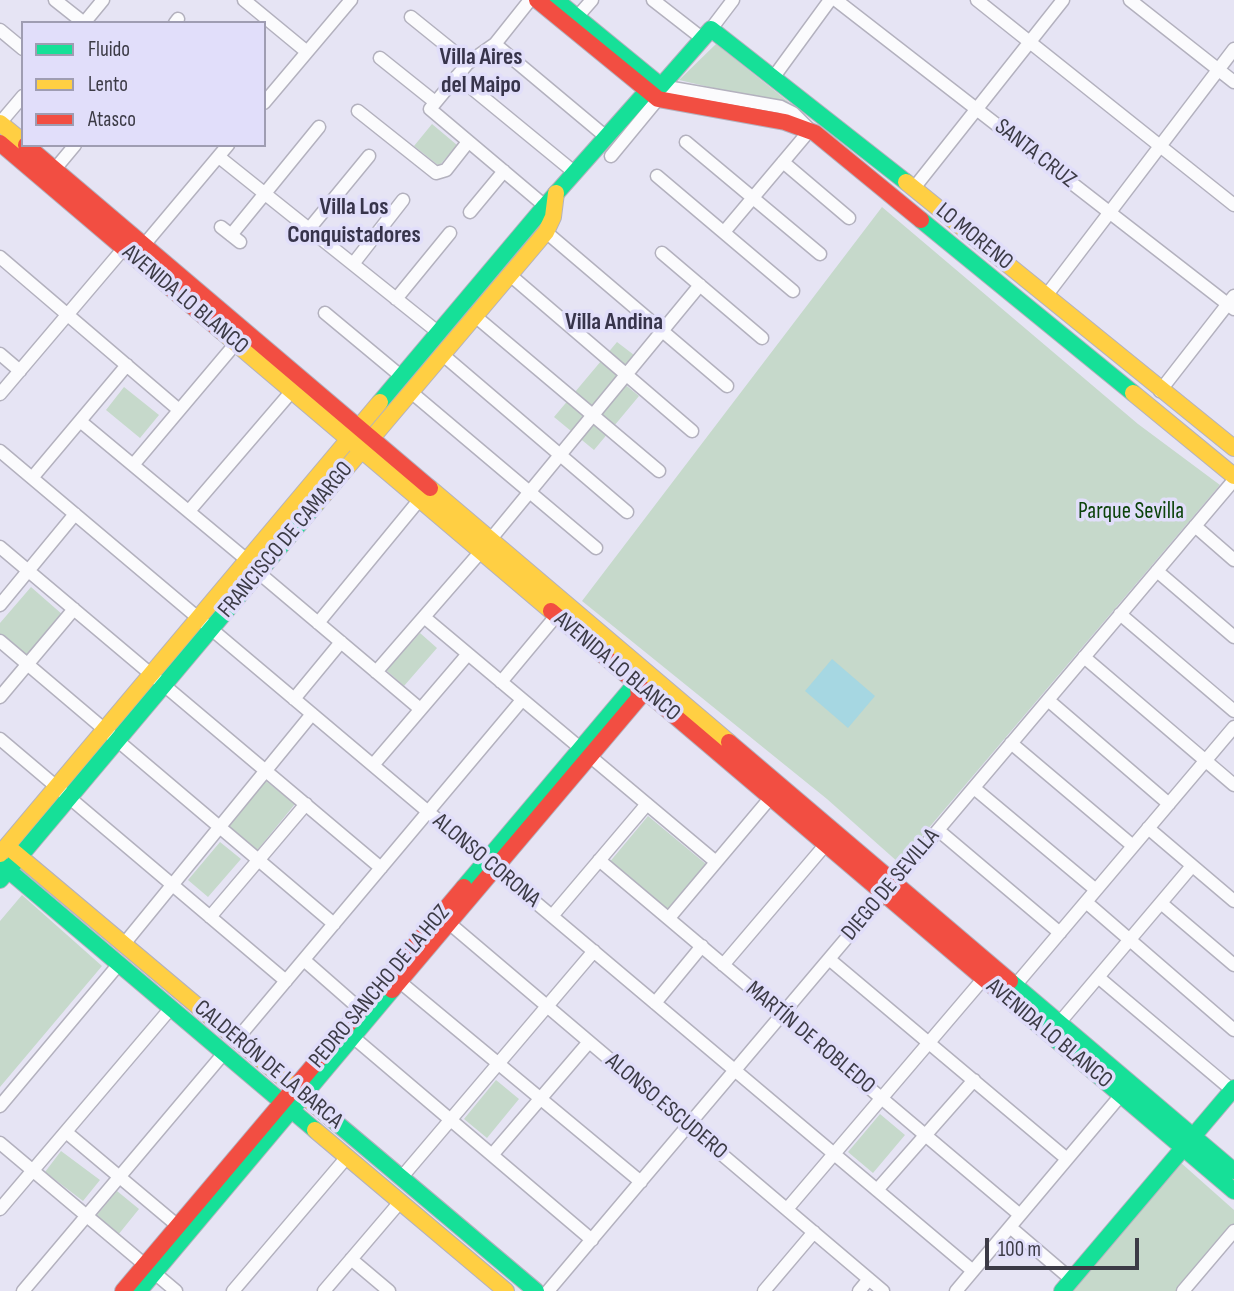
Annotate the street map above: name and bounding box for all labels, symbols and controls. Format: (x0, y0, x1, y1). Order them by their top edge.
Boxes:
legend (21, 21, 266, 147)
text: Fluido (88, 37, 130, 62)
district label: Villa Aires del Maipo (440, 44, 522, 100)
text: Lento (88, 72, 128, 97)
text: Atasco (88, 107, 136, 132)
street label: SANTA CRUZ (989, 114, 1081, 194)
district label: Villa Los Conquistadores (287, 194, 421, 250)
street label: LO MORENO (930, 198, 1018, 276)
street label: AVENIDA LO BLANCO (116, 239, 254, 361)
district label: Villa Andina (565, 309, 663, 337)
street label: FRANCISCO DE CAMARGO (213, 456, 359, 624)
park label: Parque Sevilla (1078, 498, 1184, 526)
street label: AVENIDA LO BLANCO (548, 606, 686, 728)
street label: ALONSO CORONA (427, 808, 545, 914)
street label: DIEGO DE SEVILLA (836, 823, 946, 947)
street label: PEDRO SANCHO DE LA HOZ (304, 900, 456, 1074)
street label: AVENIDA LO BLANCO (980, 973, 1118, 1095)
street label: MARTÍN DE ROBLEDO (740, 976, 880, 1100)
street label: CALDERÓN DE LA BARCA (188, 995, 348, 1135)
street label: ALONSO ESCUDERO (600, 1048, 732, 1166)
scale bar (989, 1224, 1143, 1268)
text: 100 m (998, 1237, 1041, 1262)

